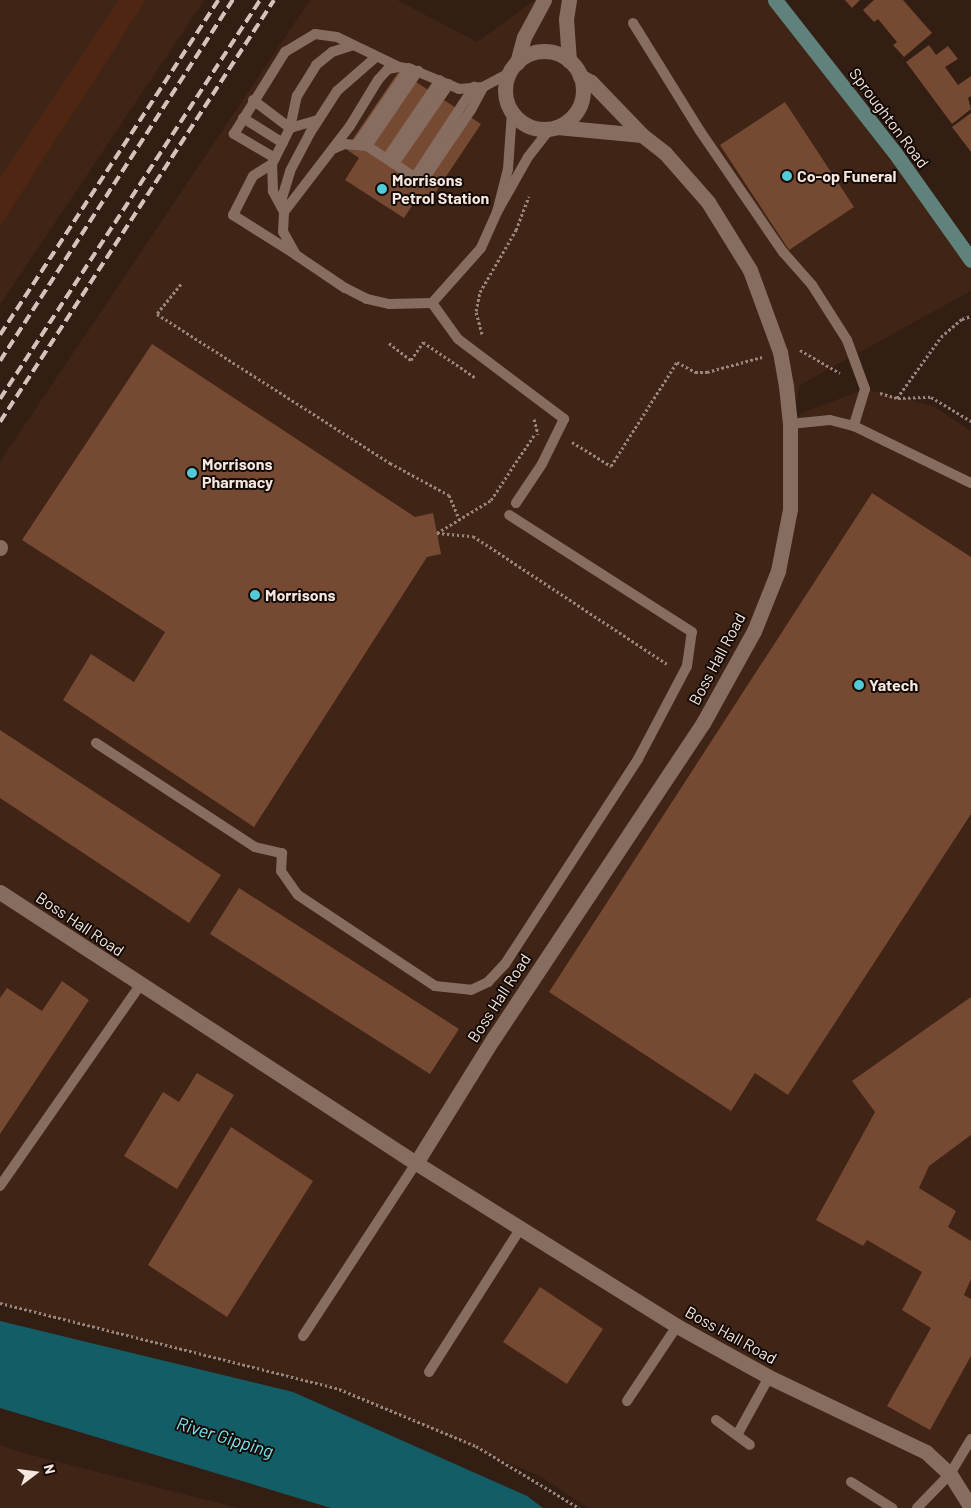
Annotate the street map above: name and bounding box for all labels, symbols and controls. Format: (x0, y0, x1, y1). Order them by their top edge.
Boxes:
street label: Sproughton Road (845, 64, 933, 172)
place label: Co-op Funeral (797, 166, 896, 186)
place label: Morrisons Petrol Station (392, 170, 489, 208)
marker: Co-op Funeral (781, 170, 793, 182)
marker: Morrisons Petrol Station (376, 183, 388, 195)
place label: Morrisons Pharmacy (202, 454, 273, 492)
marker: Morrisons Pharmacy (186, 467, 198, 479)
place label: Morrisons (265, 585, 335, 605)
marker: Morrisons (249, 589, 261, 601)
street label: Boss Hall Road (685, 610, 749, 708)
place label: Yatech (869, 675, 918, 695)
marker: Yatech (853, 679, 865, 691)
street label: Boss Hall Road (32, 888, 128, 960)
street label: Boss Hall Road (463, 950, 535, 1046)
street label: Boss Hall Road (682, 1302, 780, 1368)
water label: River Gipping (174, 1412, 276, 1462)
north arrow (10, 1448, 60, 1498)
text: N (41, 1462, 59, 1476)

